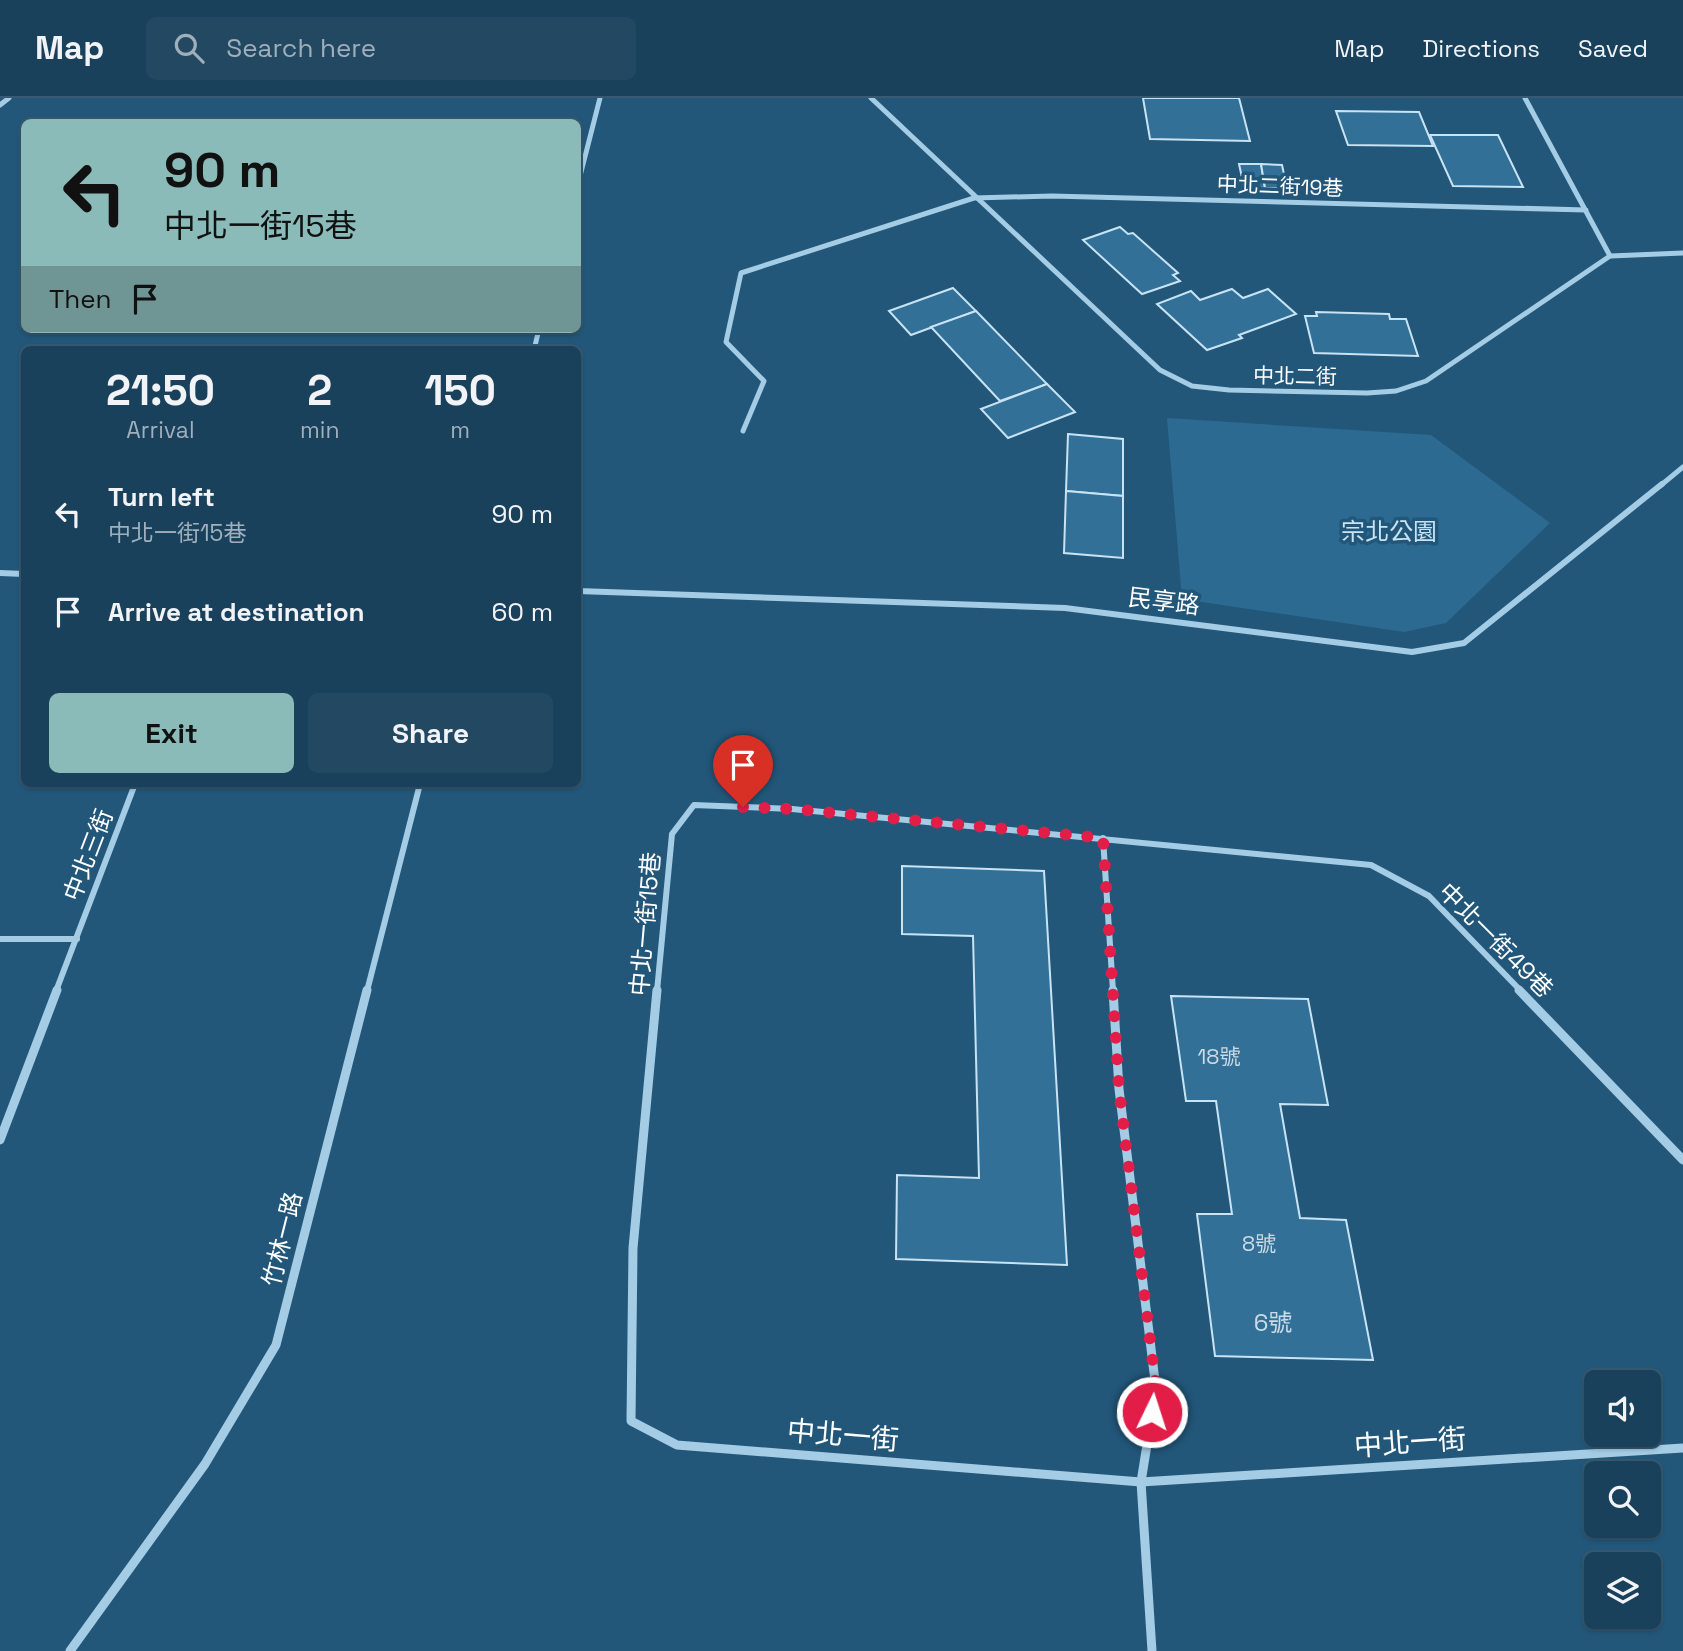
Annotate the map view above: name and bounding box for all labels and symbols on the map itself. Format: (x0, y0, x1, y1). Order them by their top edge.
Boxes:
street label: 中北二街19巷 (1216, 170, 1344, 202)
street label: 中北二街 (1253, 362, 1337, 390)
park label: 宗北公園 (1341, 516, 1437, 547)
street label: 民享路 (1126, 581, 1202, 621)
pin (713, 735, 773, 807)
street label: 中北三街 (56, 805, 120, 905)
street label: 中北一街15巷 (623, 851, 667, 997)
street label: 中北一街49巷 (1432, 876, 1560, 1004)
house number: 18號 (1198, 1043, 1240, 1070)
street label: 竹林一路 (255, 1189, 309, 1289)
house number: 8號 (1242, 1230, 1276, 1257)
house number: 6號 (1254, 1307, 1292, 1338)
position arrow (1115, 1375, 1189, 1449)
street label: 中北一街 (786, 1412, 900, 1458)
street label: 中北一街 (1353, 1420, 1467, 1464)

